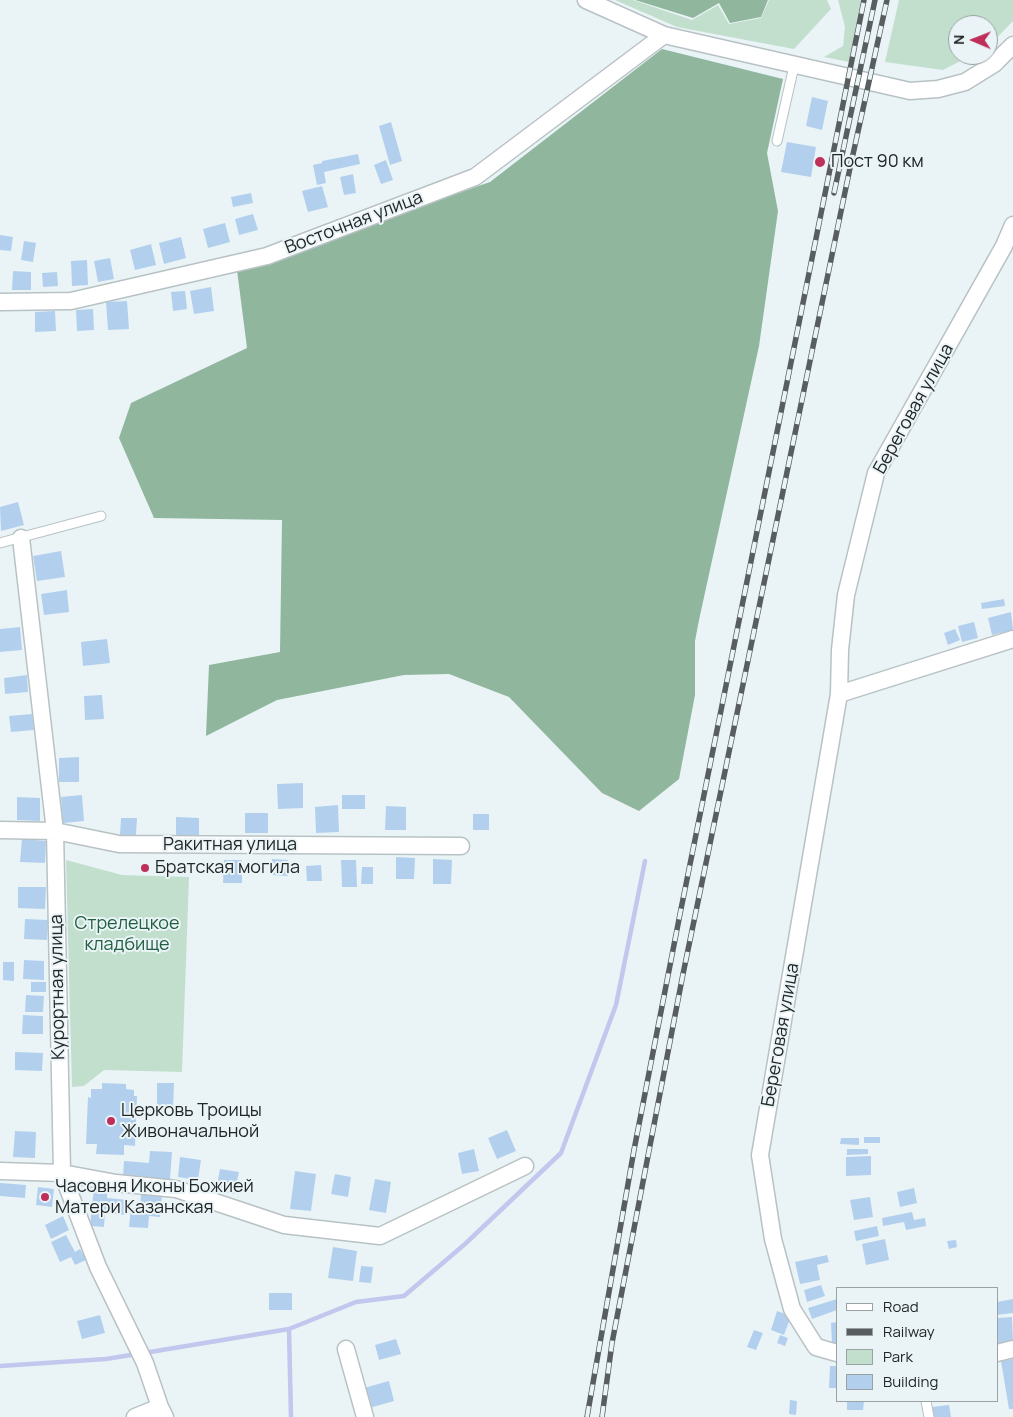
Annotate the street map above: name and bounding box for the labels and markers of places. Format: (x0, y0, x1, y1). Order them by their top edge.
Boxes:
place label: Пост 90 км (831, 151, 924, 173)
marker: Пост 90 км (813, 155, 827, 169)
place label: Братская могила (155, 857, 300, 879)
marker: Братская могила (139, 862, 151, 874)
place label: Церковь Троицы Живоначальной (121, 1100, 262, 1142)
marker: Церковь Троицы Живоначальной (105, 1115, 117, 1127)
place label: Часовня Иконы Божией Матери Казанская (55, 1176, 254, 1218)
marker: Часовня Иконы Божией Матери Казанская (39, 1191, 51, 1203)

